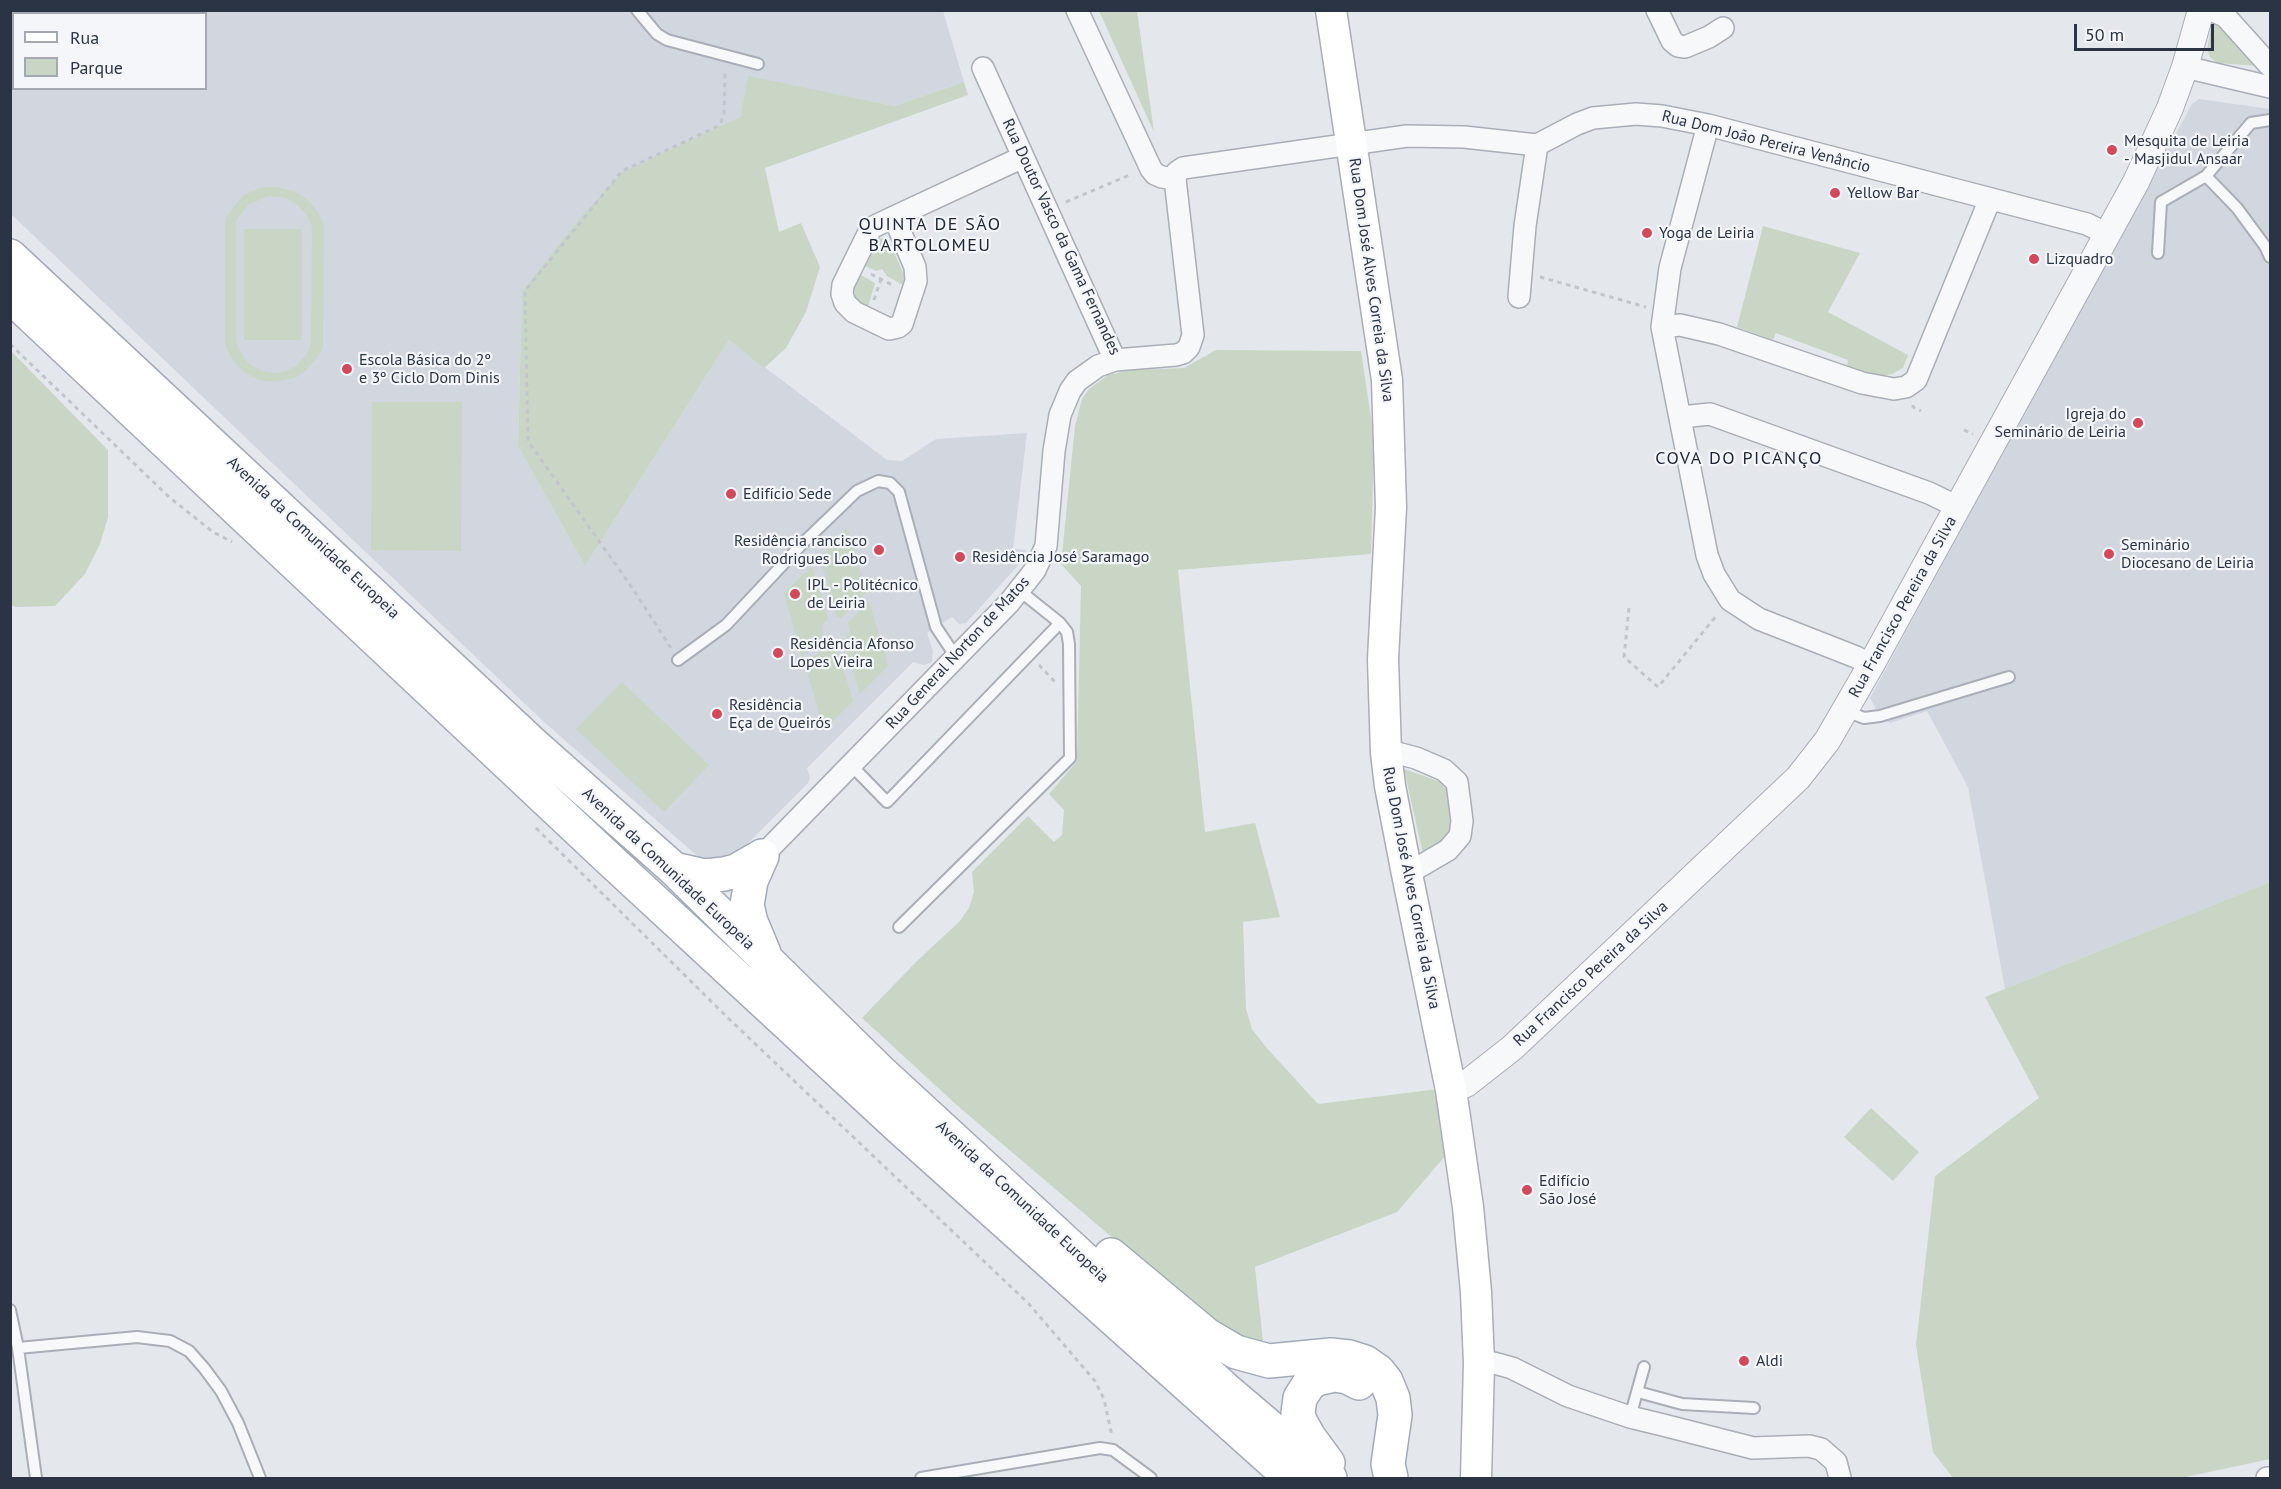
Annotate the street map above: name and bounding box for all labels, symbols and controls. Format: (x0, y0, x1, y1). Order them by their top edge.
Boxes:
legend (12, 12, 207, 90)
scale bar (2077, 12, 2216, 50)
text: 50 m (2085, 23, 2124, 46)
text: Rua (70, 26, 99, 49)
text: Parque (70, 56, 123, 79)
street label: Rua Dom João Pereira Venâncio (1660, 107, 1872, 177)
street label: Rua Doutor Vasco da Gama Fernandes (998, 116, 1124, 358)
place label: Mesquita de Leiria - Masjidul Ansaar (2124, 131, 2249, 169)
marker: Mesquita de Leiria - Masjidul Ansaar (2105, 143, 2119, 157)
street label: Rua Dom José Alves Correia da Silva (1344, 157, 1398, 403)
place label: Yellow Bar (1847, 183, 1919, 203)
marker: Yellow Bar (1828, 186, 1842, 200)
district label: QUINTA DE SÃO BARTOLOMEU (858, 214, 1002, 256)
place label: Yoga de Leiria (1659, 223, 1754, 243)
marker: Yoga de Leiria (1640, 226, 1654, 240)
place label: Lizquadro (2046, 249, 2113, 269)
marker: Lizquadro (2027, 252, 2041, 266)
place label: Escola Básica do 2º e 3º Ciclo Dom Dinis (359, 350, 500, 388)
marker: Escola Básica do 2º e 3º Ciclo Dom Dinis (340, 362, 354, 376)
place label: Igreja do Seminário de Leiria (1994, 404, 2126, 442)
marker: Igreja do Seminário de Leiria (2131, 416, 2145, 430)
district label: COVA DO PICANÇO (1655, 448, 1823, 470)
street label: Avenida da Comunidade Europeia (223, 453, 403, 623)
place label: Edifício Sede (743, 484, 832, 504)
marker: Edifício Sede (724, 487, 738, 501)
street label: Rua Francisco Pereira da Silva (1845, 513, 1961, 701)
place label: Residência rancisco Rodrigues Lobo (734, 531, 867, 569)
place label: Seminário Diocesano de Leiria (2121, 535, 2254, 573)
marker: Residência rancisco Rodrigues Lobo (872, 543, 886, 557)
place label: Residência José Saramago (972, 547, 1149, 567)
marker: Seminário Diocesano de Leiria (2102, 547, 2116, 561)
marker: Residência José Saramago (953, 550, 967, 564)
street label: Rua General Norton de Matos (882, 573, 1034, 733)
place label: IPL - Politécnico de Leiria (807, 575, 918, 613)
marker: IPL - Politécnico de Leiria (788, 587, 802, 601)
place label: Residência Afonso Lopes Vieira (790, 634, 914, 672)
marker: Residência Afonso Lopes Vieira (771, 646, 785, 660)
place label: Residência Eça de Queirós (729, 695, 831, 733)
marker: Residência Eça de Queirós (710, 707, 724, 721)
street label: Rua Dom José Alves Correia da Silva (1378, 765, 1444, 1011)
street label: Avenida da Comunidade Europeia (578, 784, 758, 954)
street label: Rua Francisco Pereira da Silva (1510, 897, 1672, 1051)
street label: Avenida da Comunidade Europeia (932, 1117, 1112, 1287)
place label: Edifício São José (1539, 1171, 1596, 1209)
marker: Edifício São José (1520, 1183, 1534, 1197)
place label: Aldi (1756, 1351, 1783, 1371)
marker: Aldi (1737, 1354, 1751, 1368)

